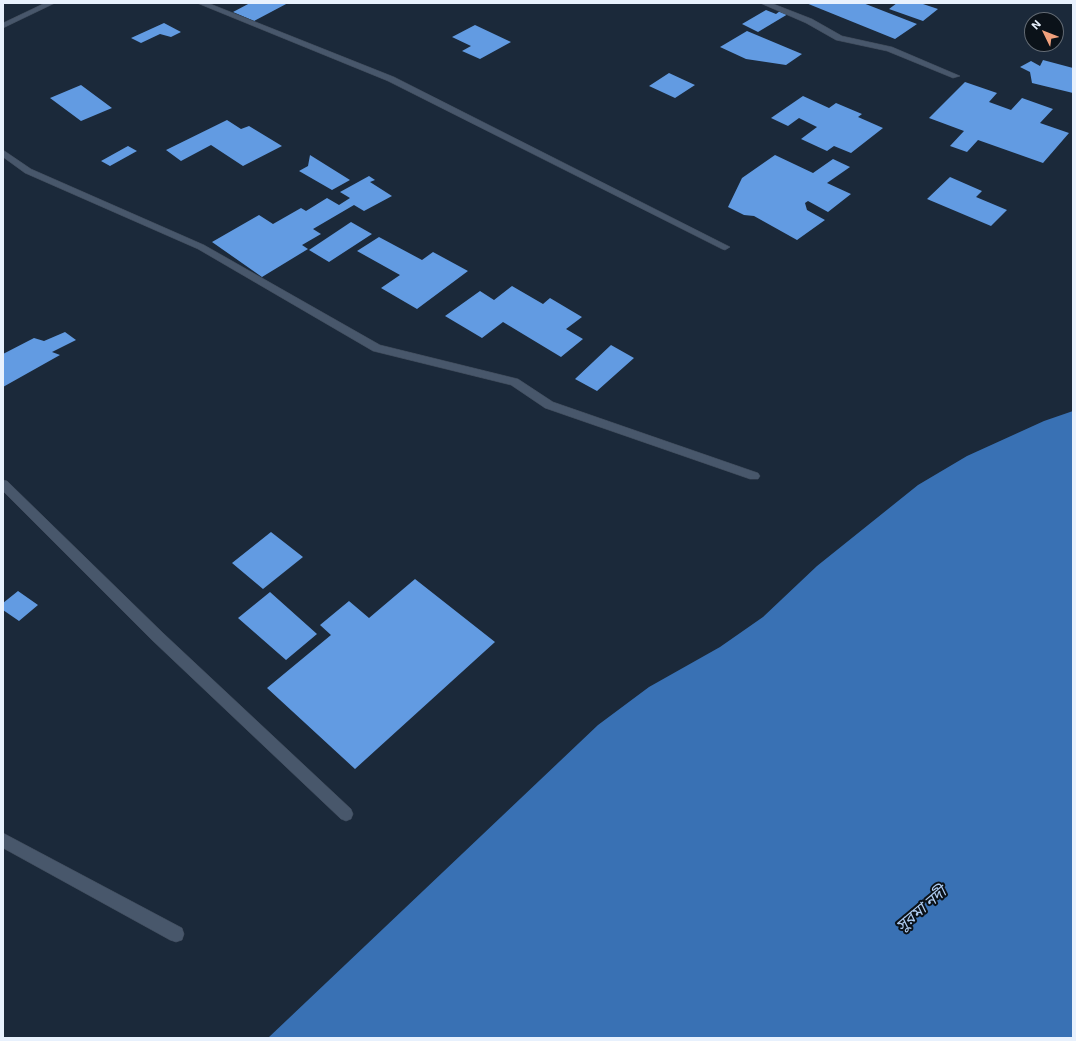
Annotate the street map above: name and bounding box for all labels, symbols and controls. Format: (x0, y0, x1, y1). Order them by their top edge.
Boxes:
north arrow (1024, 12, 1064, 52)
text: N (1028, 17, 1043, 32)
water label: সুরমা নদী (892, 882, 950, 936)

